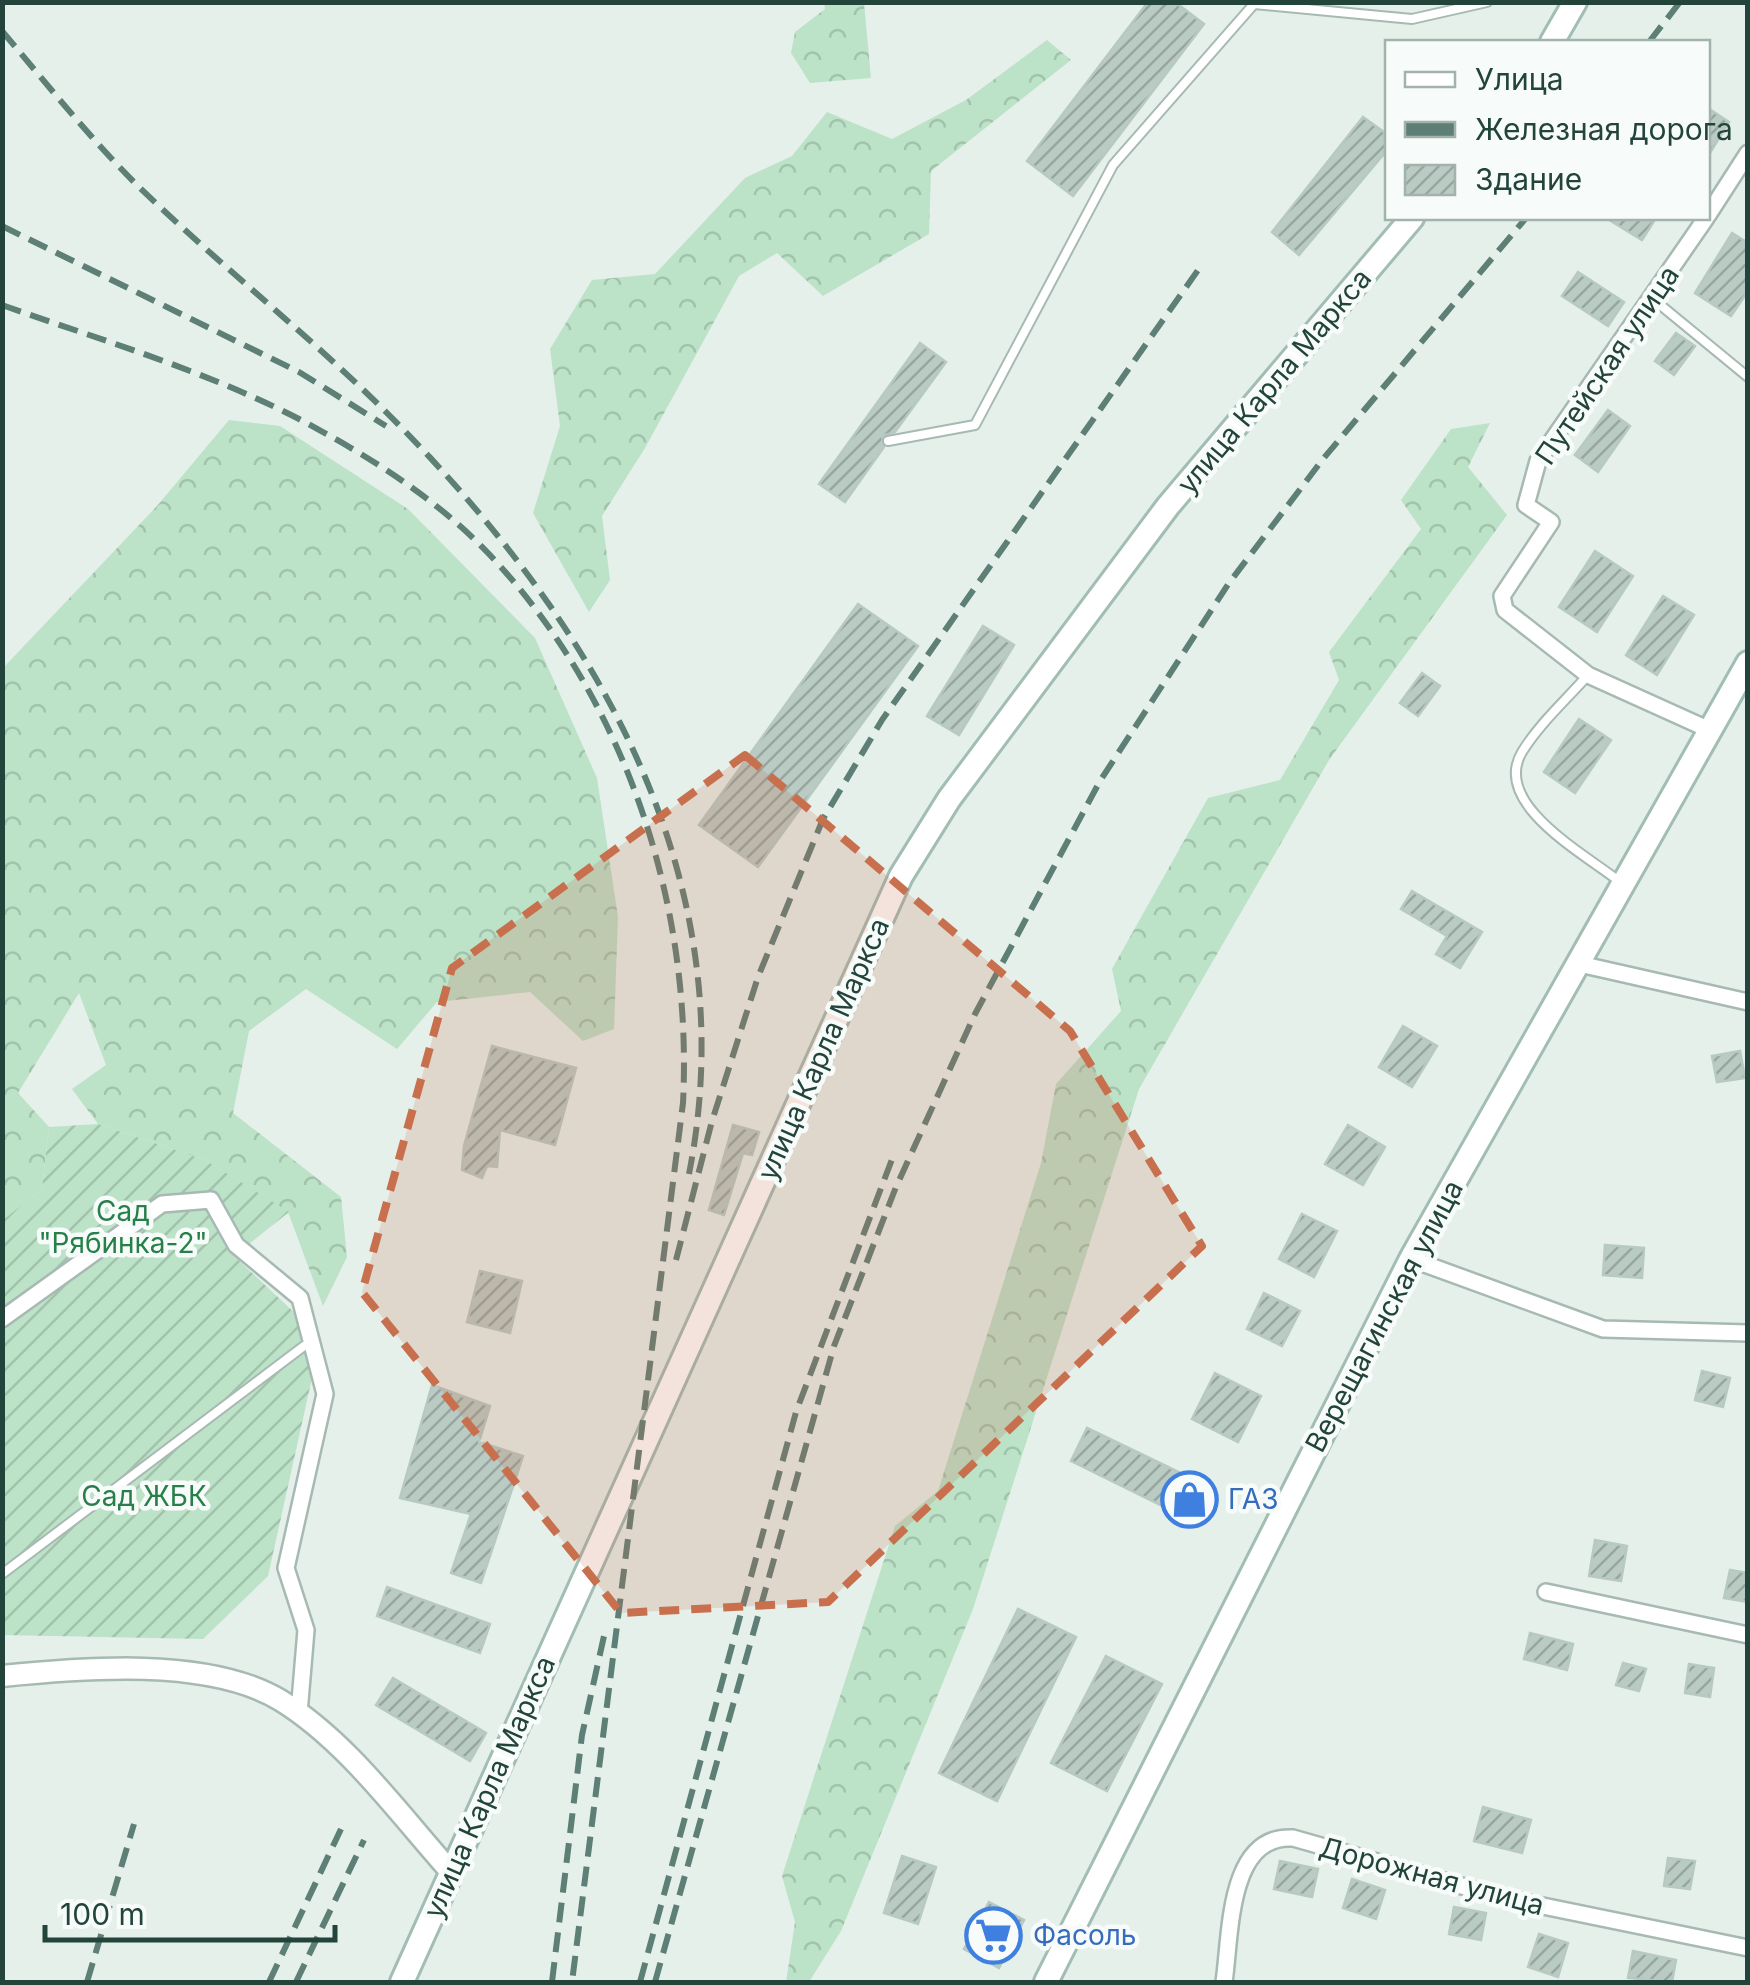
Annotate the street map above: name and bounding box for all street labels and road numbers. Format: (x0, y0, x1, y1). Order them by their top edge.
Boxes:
street label: Путейская улица (1528, 259, 1686, 471)
street label: улица Карла Маркса (1170, 261, 1378, 501)
street label: улица Карла Маркса (750, 913, 896, 1185)
street label: Верещагинская улица (1298, 1174, 1470, 1458)
street label: улица Карла Маркса (416, 1651, 562, 1923)
street label: Дорожная улица (1316, 1830, 1548, 1922)

